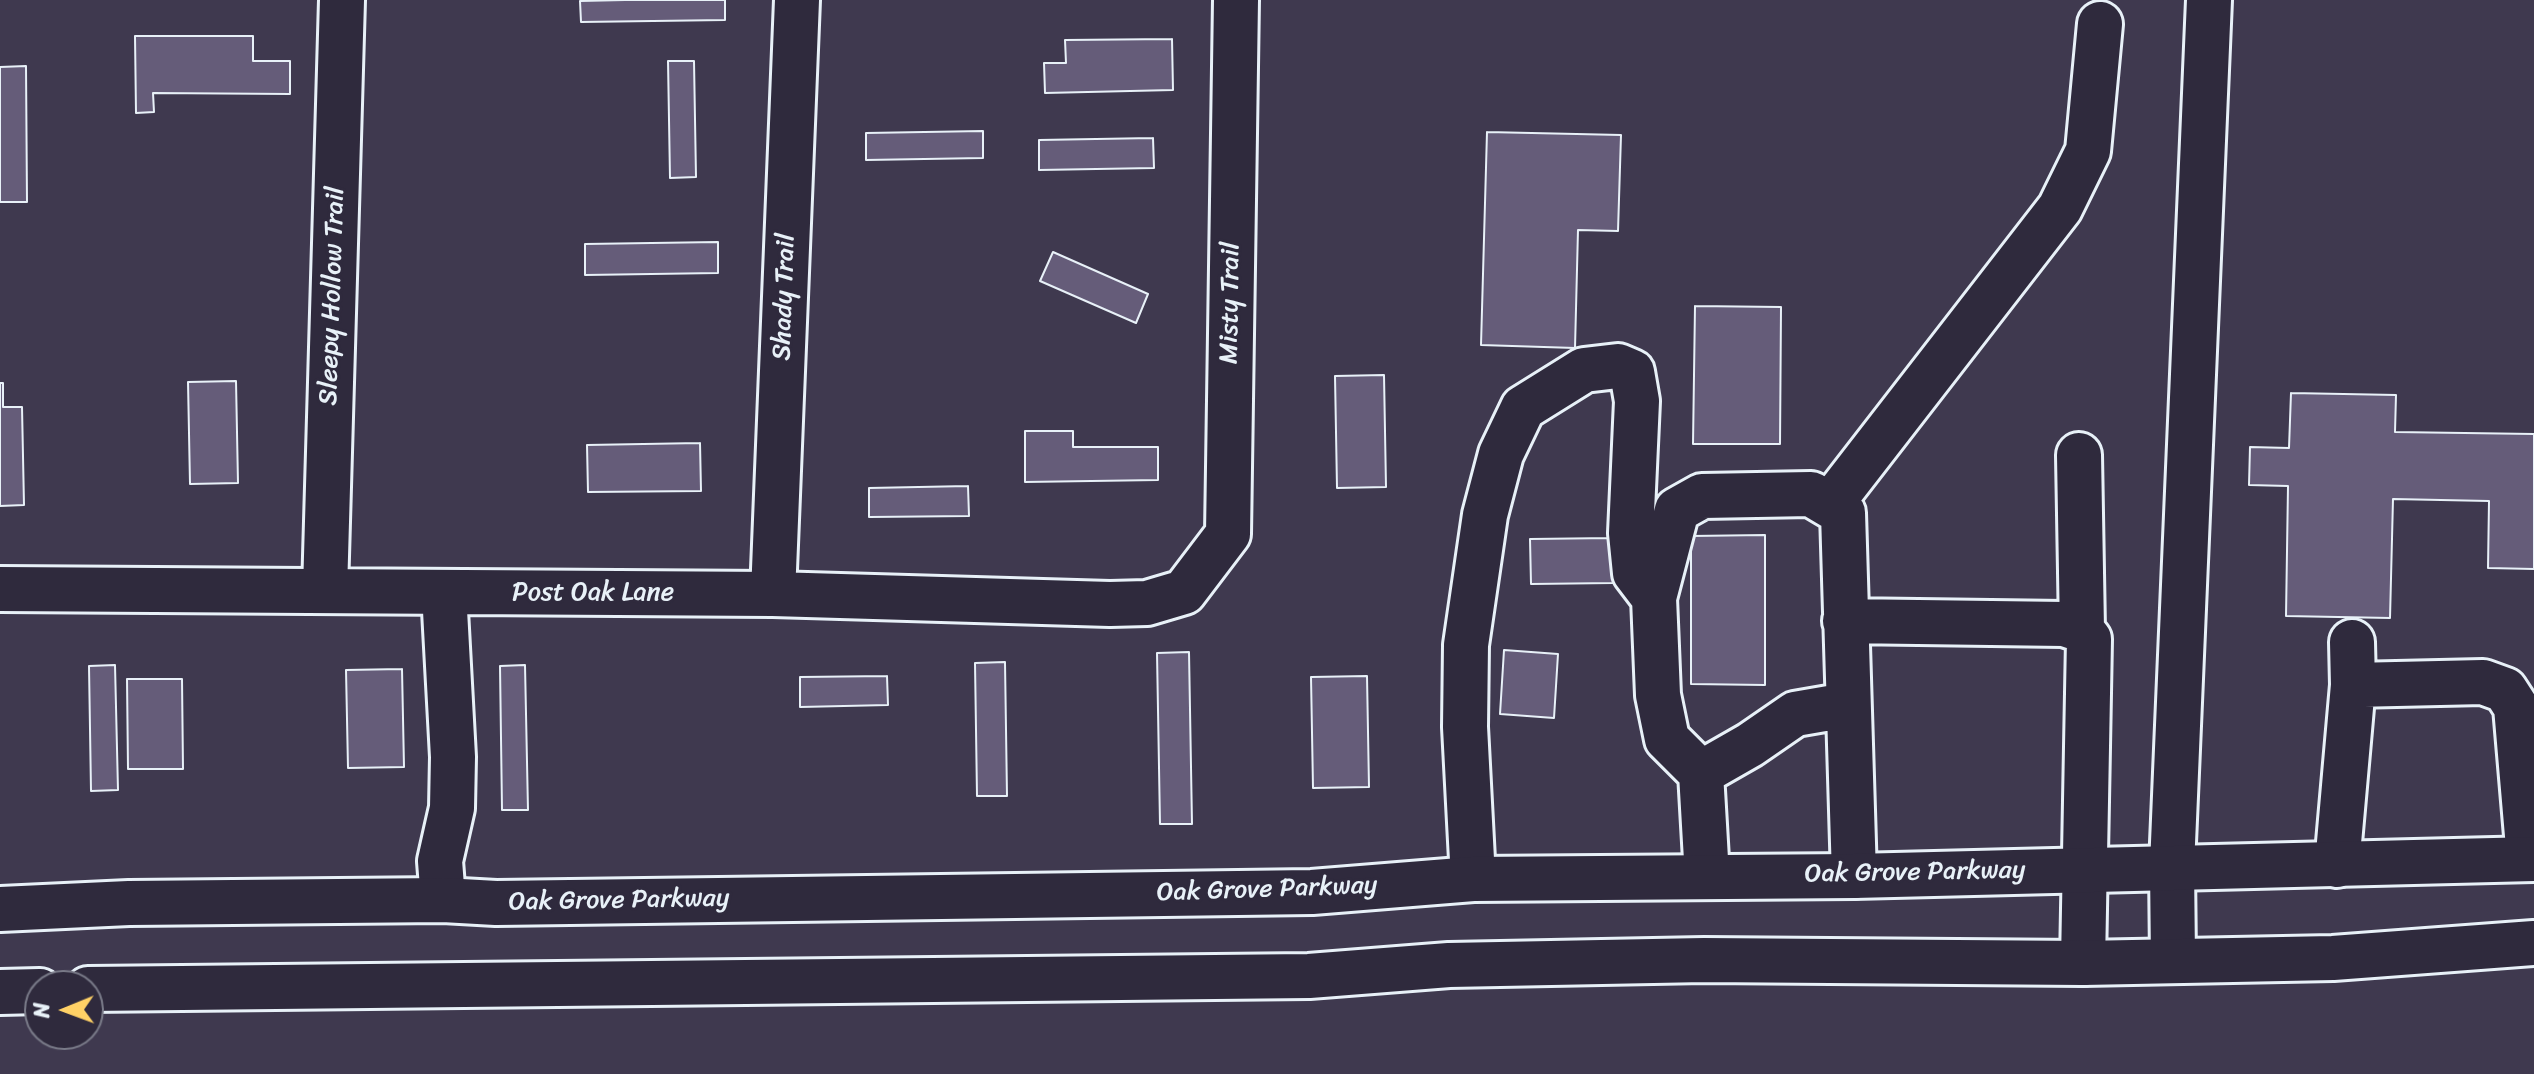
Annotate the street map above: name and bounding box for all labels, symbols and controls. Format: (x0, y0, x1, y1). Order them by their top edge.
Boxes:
street label: Sleepy Hollow Trail (314, 186, 352, 406)
street label: Shady Trail (767, 233, 803, 361)
street label: Misty Trail (1214, 242, 1248, 364)
street label: Post Oak Lane (512, 577, 674, 609)
street label: Oak Grove Parkway (1804, 855, 2026, 891)
street label: Oak Grove Parkway (1156, 871, 1378, 909)
street label: Oak Grove Parkway (508, 883, 730, 919)
north arrow (24, 970, 104, 1050)
text: N (22, 1002, 61, 1018)

